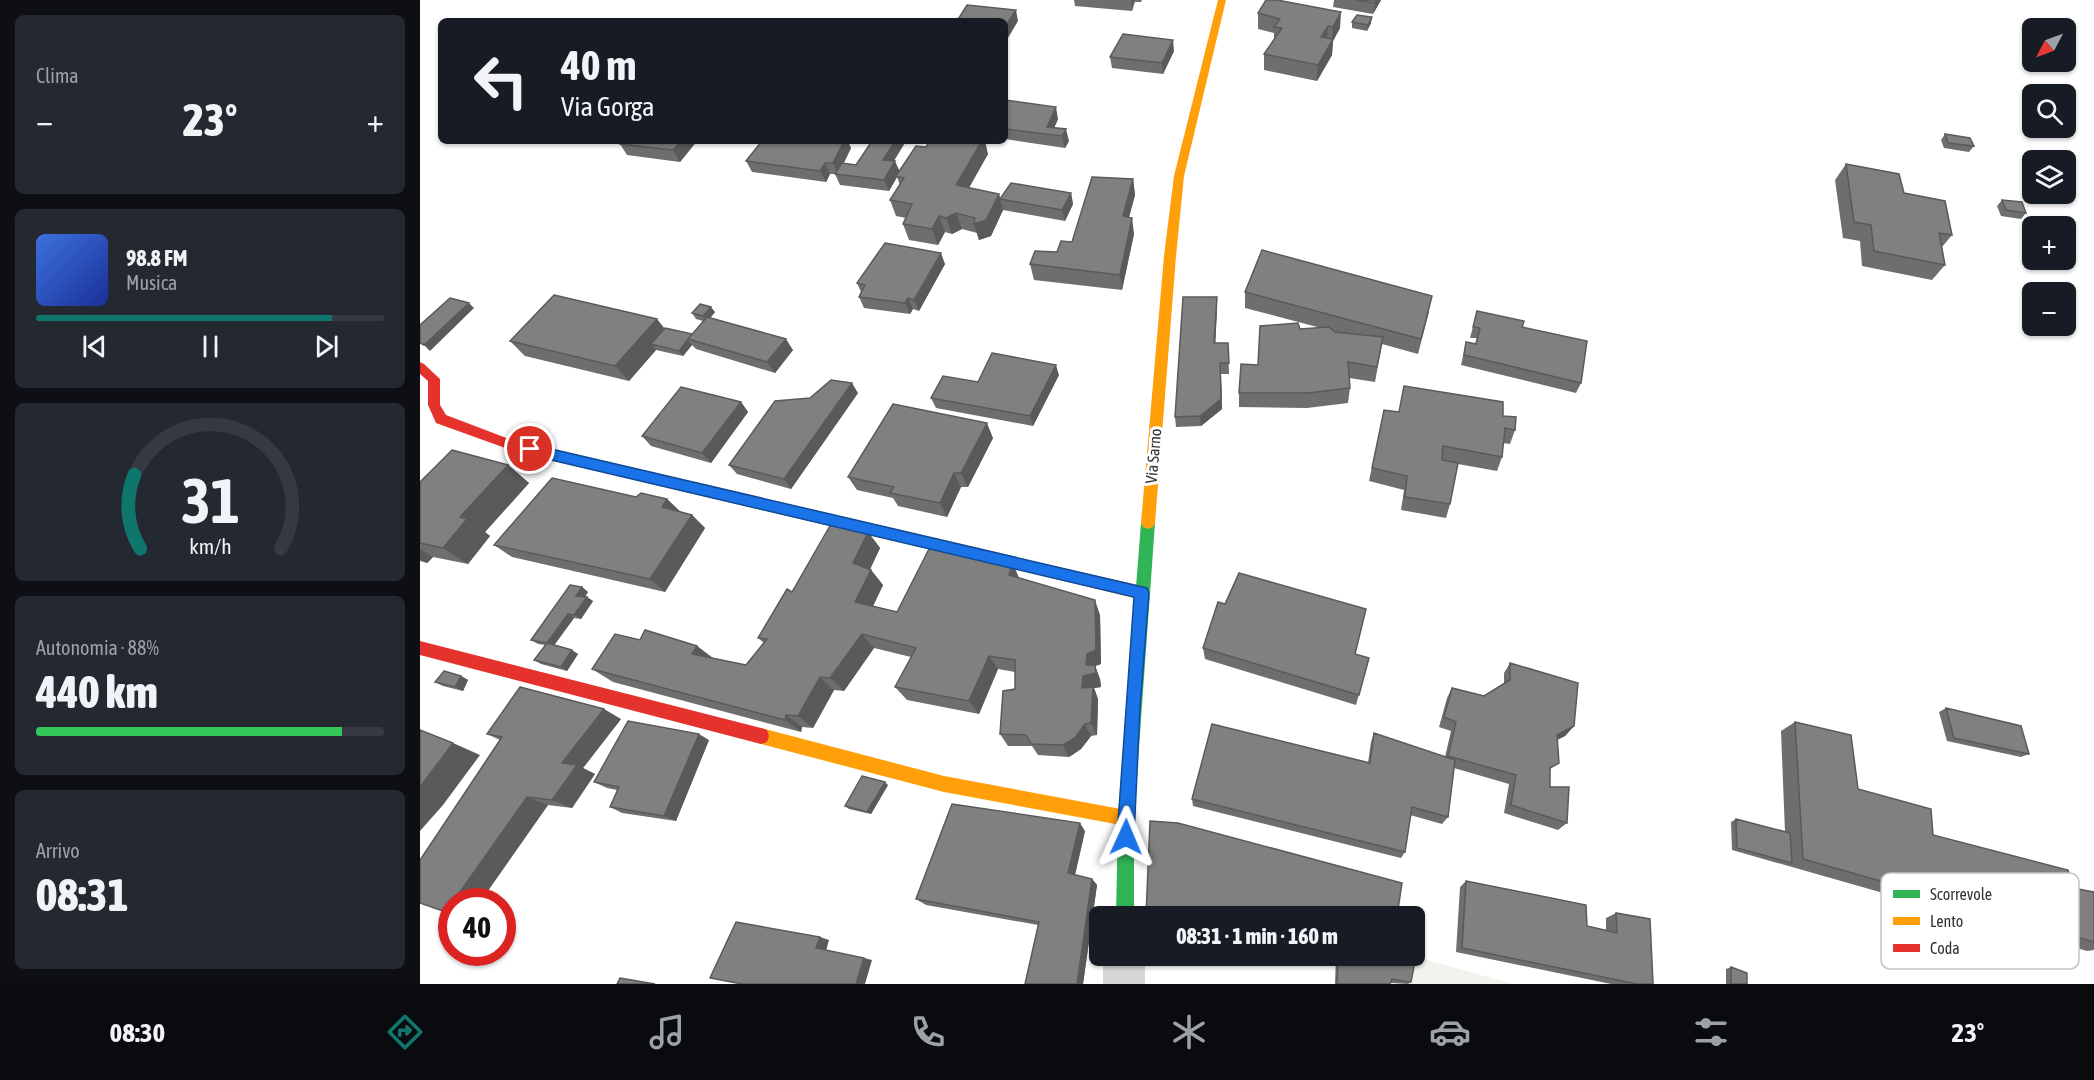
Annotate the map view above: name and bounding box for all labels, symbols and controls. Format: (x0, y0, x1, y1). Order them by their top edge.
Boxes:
north arrow (2022, 18, 2076, 72)
map controls (2022, 18, 2076, 336)
text: 40 m (561, 41, 636, 89)
icon: left (462, 42, 540, 120)
text: Clima (36, 64, 79, 87)
button: search (2022, 84, 2076, 138)
text: Via Gorga (561, 91, 654, 122)
text: 23° (183, 94, 237, 146)
text: − (36, 101, 53, 139)
text: + (367, 101, 384, 139)
button: layers (2022, 150, 2076, 204)
button: + (2022, 216, 2076, 270)
text: 98.8 FM (126, 245, 188, 271)
text: Musica (126, 271, 177, 294)
button: − (2022, 282, 2076, 336)
icon: previous (78, 330, 111, 363)
icon: pause (194, 330, 227, 363)
icon: next (310, 330, 343, 363)
pin (504, 423, 555, 474)
street label: Via Sarno (1142, 428, 1164, 484)
icon: arrive (513, 432, 546, 465)
text: 31 (181, 465, 239, 536)
text: km/h (189, 534, 231, 559)
text: Autonomia · 88% (36, 636, 159, 659)
text: 440 km (36, 666, 158, 718)
position arrow (1094, 805, 1158, 869)
text: Arrivo (36, 839, 80, 862)
text: 08:31 (36, 869, 129, 921)
legend (1881, 873, 2079, 969)
text: Scorrevole (1930, 885, 1992, 903)
speed limit sign: 40 (438, 888, 516, 966)
text: Lento (1930, 912, 1963, 930)
text: 08:31 · 1 min · 160 m (1176, 923, 1338, 949)
text: Coda (1930, 939, 1960, 957)
icon: directions (384, 1011, 426, 1053)
icon: music (646, 1011, 688, 1053)
icon: phone (907, 1011, 949, 1053)
icon: climate (1168, 1011, 1210, 1053)
icon: car (1429, 1011, 1471, 1053)
icon: filters (1690, 1011, 1732, 1053)
text: 08:30 (110, 1017, 165, 1048)
text: 23° (1951, 1017, 1984, 1048)

